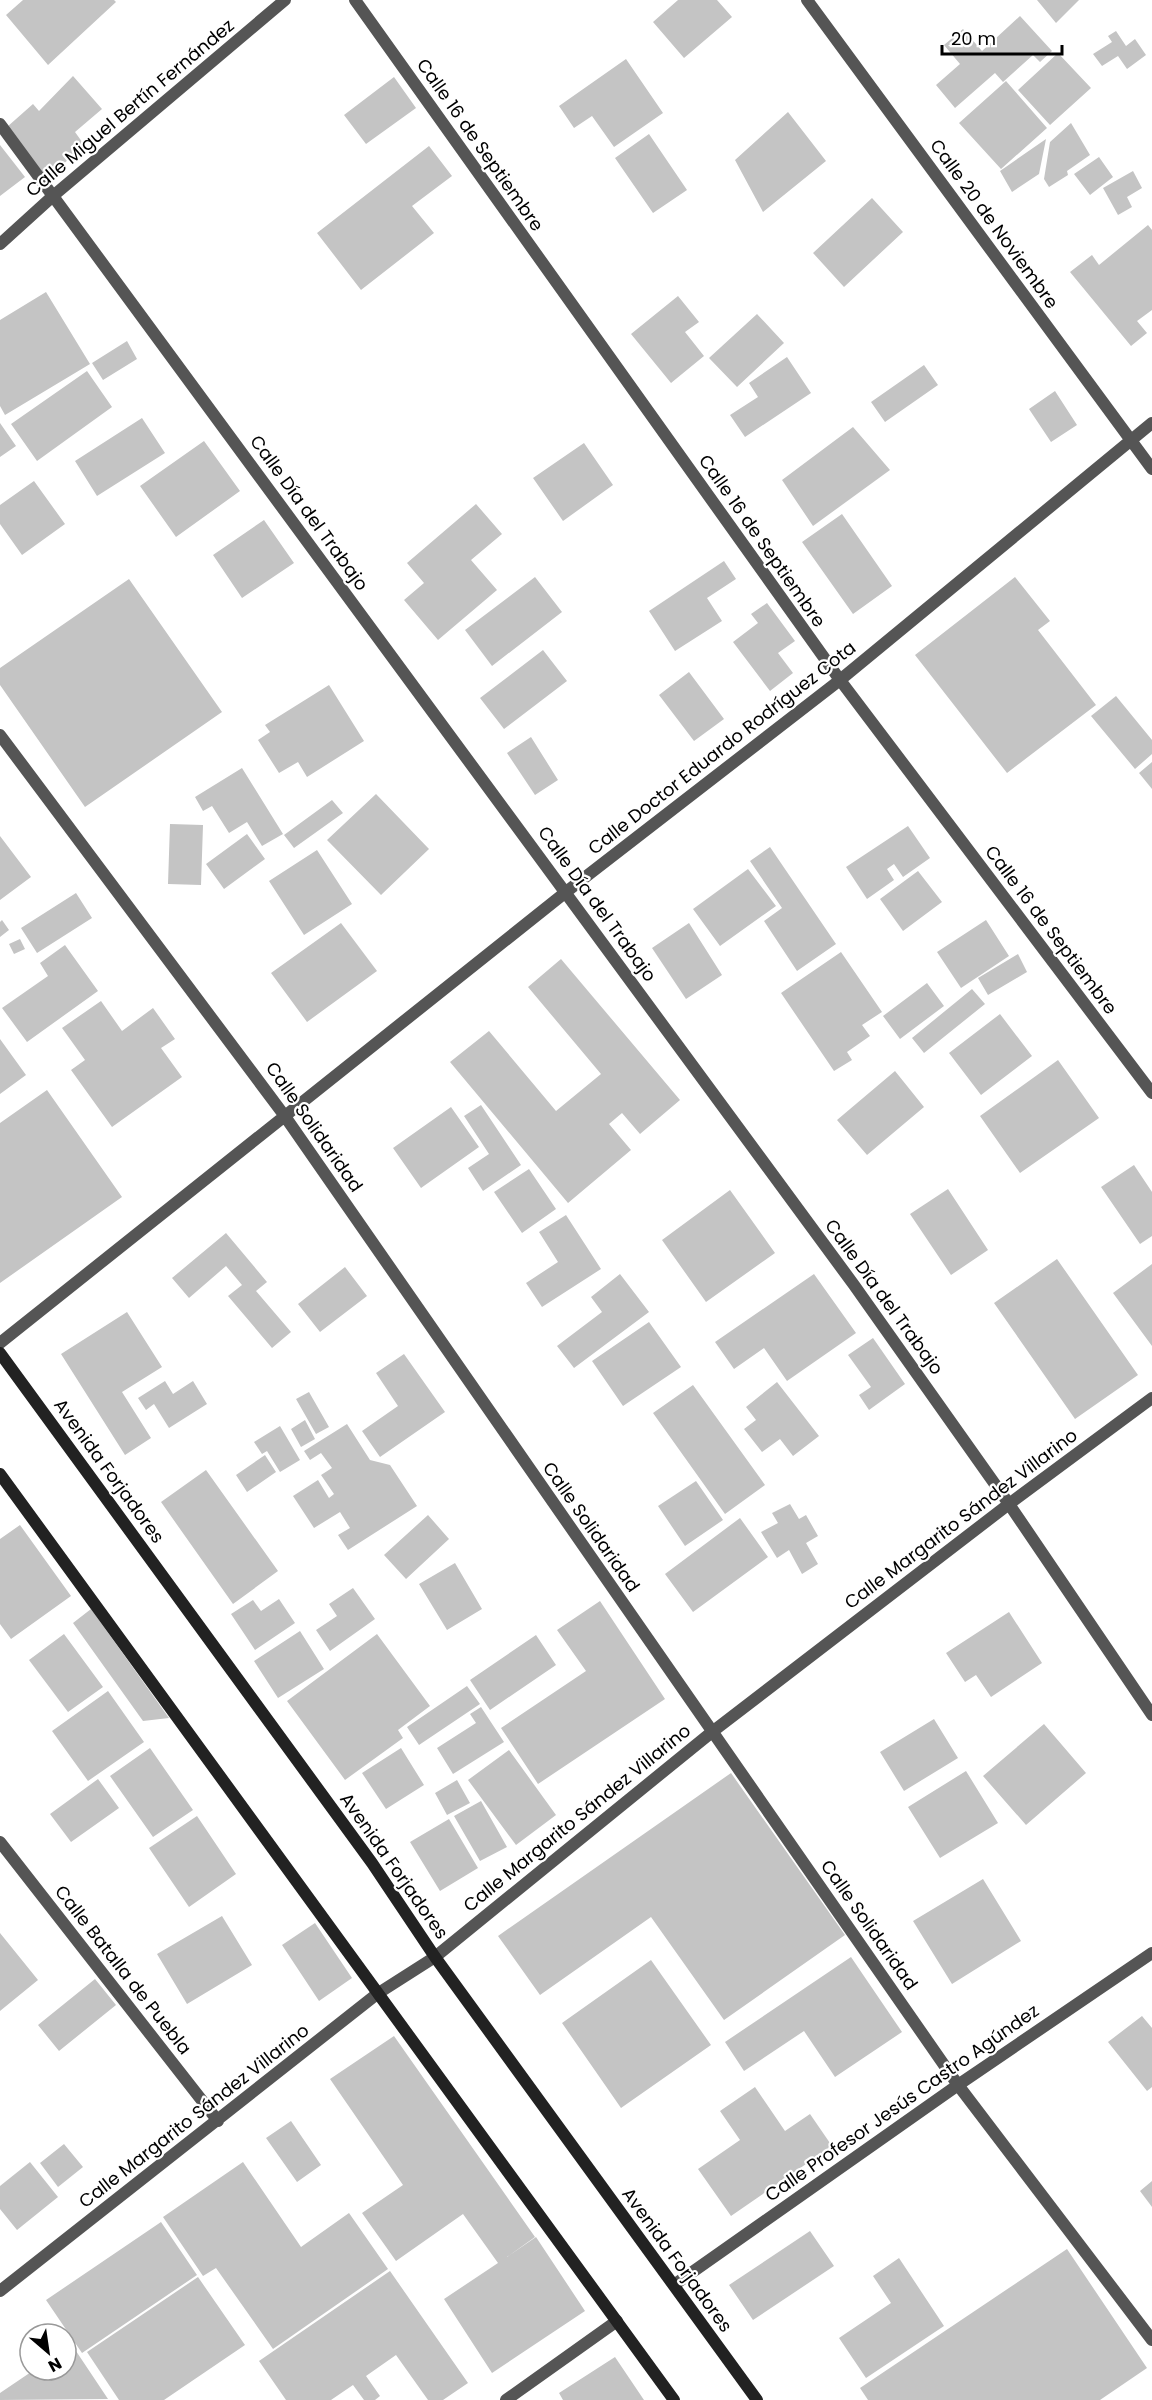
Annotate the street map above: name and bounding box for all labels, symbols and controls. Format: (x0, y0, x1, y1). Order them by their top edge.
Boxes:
street label: Calle Miguel Bertín Fernández (20, 13, 239, 202)
scale bar (942, 18, 1062, 56)
text: 20 m (951, 26, 996, 51)
street label: Calle 16 de Septiembre (411, 53, 550, 236)
street label: Calle 20 de Noviembre (924, 134, 1064, 314)
street label: Calle Día del Trabajo (244, 430, 374, 596)
street label: Calle 16 de Septiembre (693, 449, 832, 632)
street label: Calle Doctor Eduardo Rodríguez Cota (583, 635, 861, 860)
street label: Calle Día del Trabajo (532, 821, 662, 987)
street label: Calle 16 de Septiembre (980, 840, 1123, 1019)
street label: Calle Solidaridad (260, 1057, 369, 1197)
street label: Calle Día del Trabajo (819, 1214, 949, 1380)
street label: Avenida Forjadores (48, 1393, 170, 1548)
street label: Calle Margarito Sández Villarino (839, 1423, 1082, 1615)
street label: Calle Solidaridad (537, 1457, 646, 1597)
street label: Calle Margarito Sández Villarino (458, 1718, 696, 1917)
street label: Avenida Forjadores (334, 1788, 454, 1944)
street label: Calle Solidaridad (815, 1855, 924, 1995)
street label: Calle Batalla de Puebla (49, 1880, 197, 2060)
street label: Calle Profesor Jesús Castro Agúndez (760, 1998, 1044, 2207)
street label: Calle Margarito Sández Villarino (73, 2018, 314, 2214)
street label: Avenida Forjadores (616, 2182, 738, 2337)
north arrow (18, 2322, 78, 2382)
text: N (44, 2352, 66, 2378)

